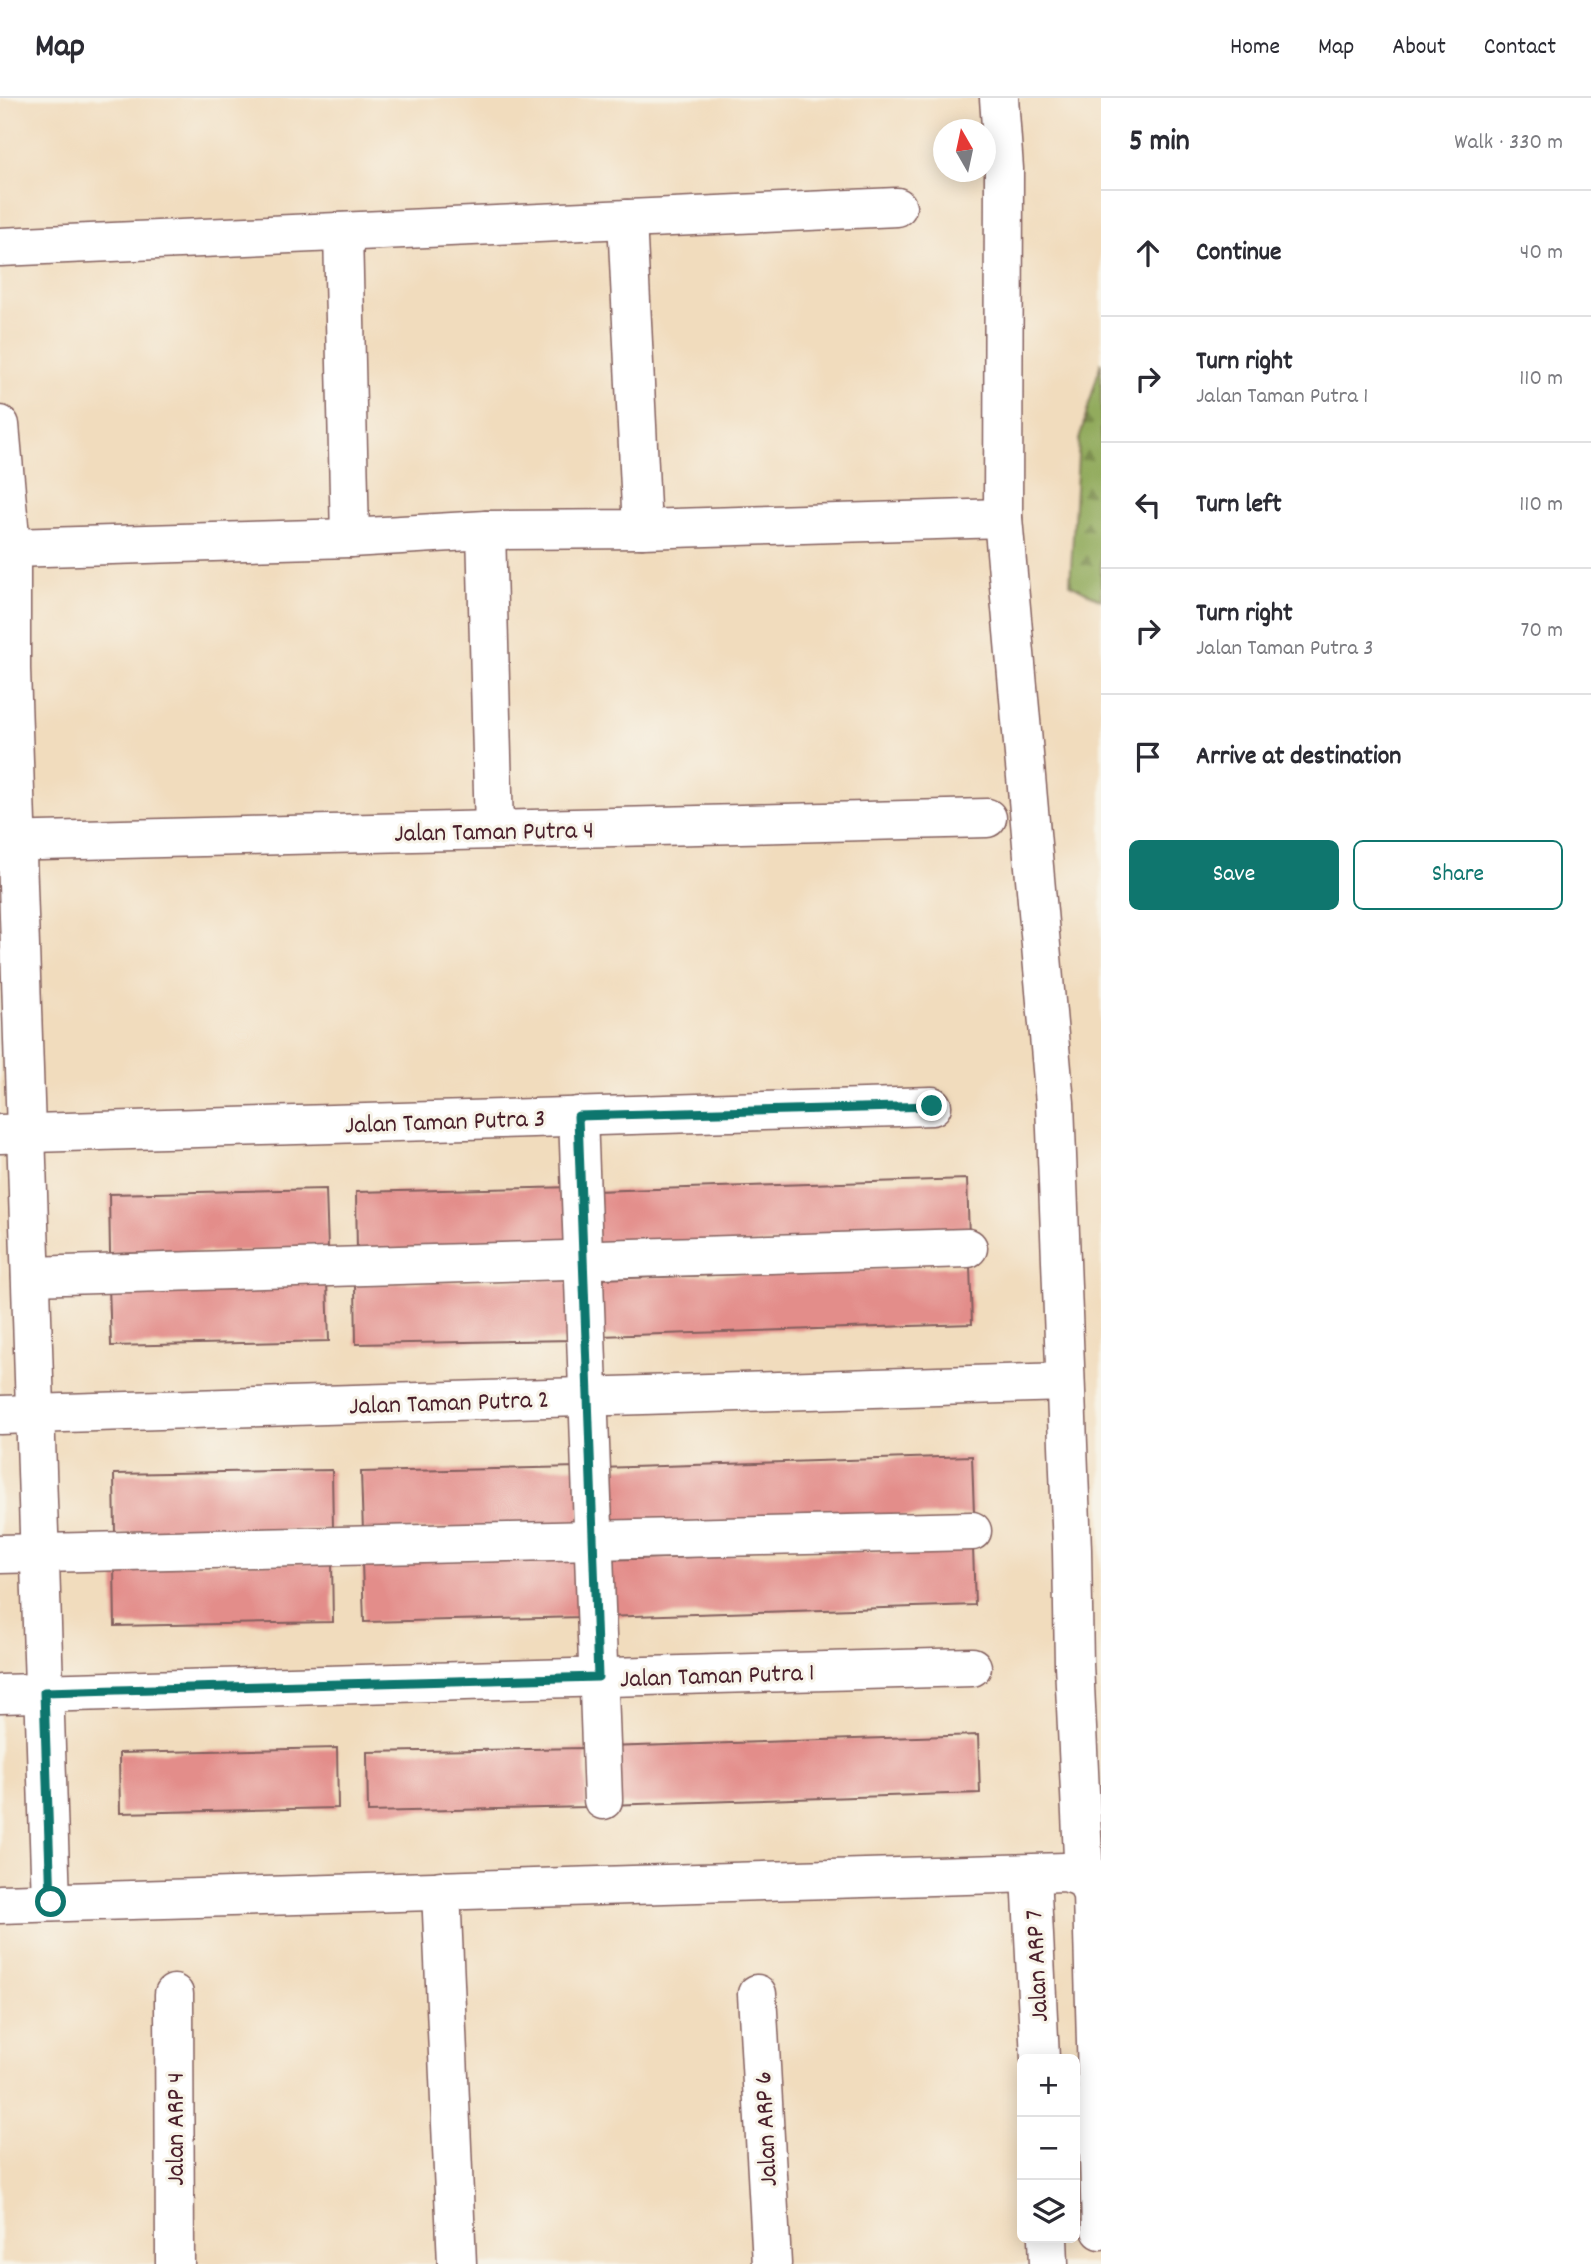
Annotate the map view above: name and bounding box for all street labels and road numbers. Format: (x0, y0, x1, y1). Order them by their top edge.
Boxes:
street label: Jalan Taman Putra 4 (394, 813, 594, 854)
street label: Jalan Taman Putra 3 (344, 1102, 546, 1145)
street label: Jalan Taman Putra 2 (348, 1383, 550, 1426)
street label: Jalan Taman Putra 1 (619, 1656, 815, 1699)
street label: Jalan ARP 7 (1017, 1909, 1060, 2023)
street label: Jalan ARP 6 (746, 2070, 789, 2187)
street label: Jalan ARP 4 (159, 2072, 196, 2186)

